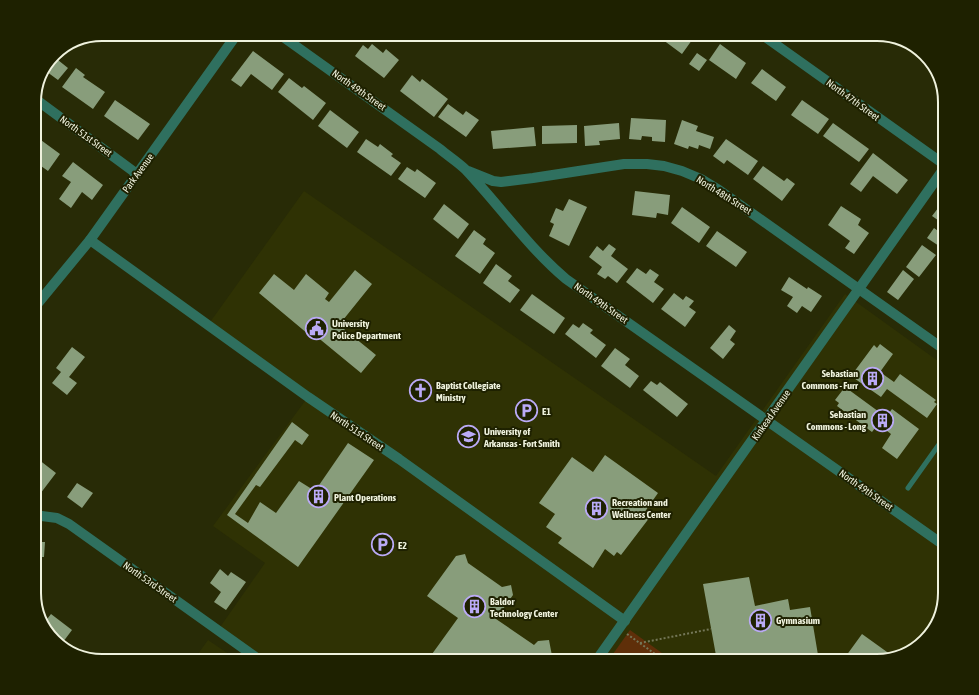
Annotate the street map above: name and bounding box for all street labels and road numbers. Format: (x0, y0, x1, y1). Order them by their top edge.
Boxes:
street label: North 49th Street (330, 67, 388, 113)
street label: North 47th Street (824, 77, 882, 123)
street label: North 51st Street (58, 113, 114, 159)
street label: Park Avenue (120, 151, 156, 195)
street label: North 48th Street (694, 174, 754, 216)
street label: North 49th Street (572, 280, 630, 326)
street label: Kinkead Avenue (750, 387, 793, 442)
street label: North 51st Street (328, 409, 386, 453)
street label: North 49th Street (837, 467, 895, 513)
street label: North 53rd Street (121, 559, 179, 605)

